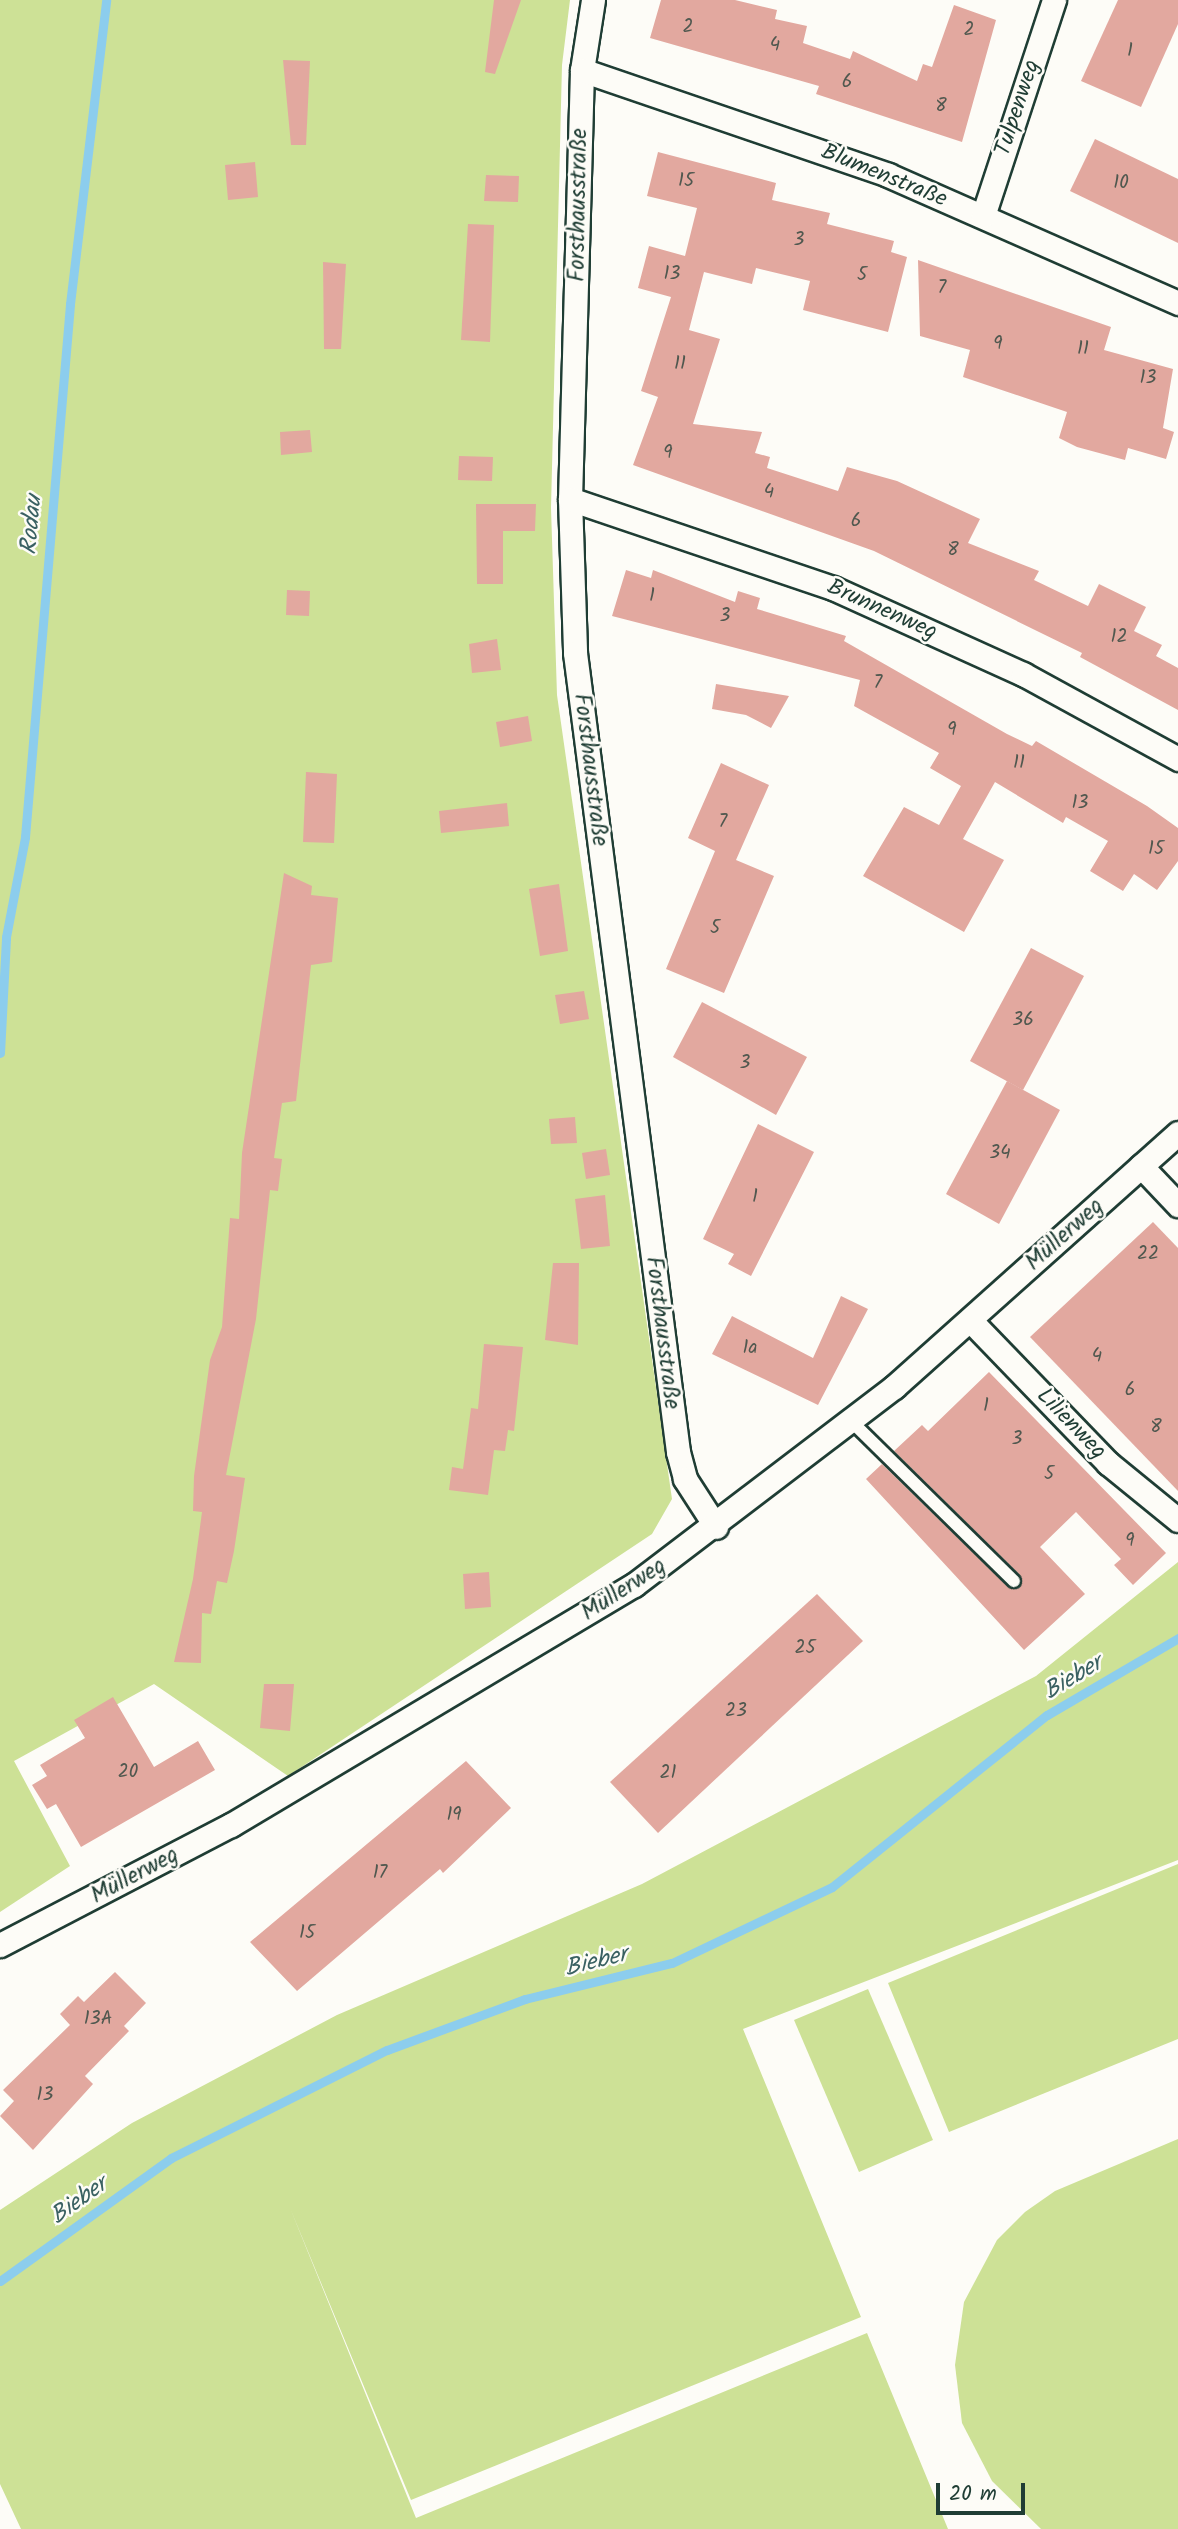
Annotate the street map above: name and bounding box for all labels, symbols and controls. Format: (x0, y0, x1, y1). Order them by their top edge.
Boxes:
house number: 2 (682, 17, 694, 39)
house number: 2 (963, 20, 975, 42)
house number: 4 (770, 35, 780, 57)
house number: 1 (1127, 41, 1133, 63)
street label: Tulpenweg (990, 56, 1046, 160)
house number: 6 (842, 72, 852, 94)
house number: 8 (935, 96, 947, 118)
street label: Forsthausstraße (564, 128, 594, 282)
street label: Blumenstraße (817, 138, 951, 214)
house number: 15 (678, 171, 694, 193)
house number: 10 (1113, 173, 1129, 195)
house number: 3 (794, 230, 804, 252)
house number: 13 (664, 264, 680, 286)
house number: 5 (857, 265, 867, 287)
house number: 7 (938, 278, 946, 300)
house number: 9 (993, 334, 1003, 356)
house number: 11 (1077, 339, 1089, 361)
house number: 11 (674, 354, 686, 376)
house number: 13 (1140, 368, 1156, 390)
house number: 9 (663, 443, 673, 465)
house number: 4 (764, 482, 774, 504)
water label: Rodau (15, 494, 49, 556)
house number: 6 (851, 511, 861, 533)
house number: 8 (947, 540, 959, 562)
street label: Brunnenweg (823, 574, 941, 646)
house number: 1 (649, 586, 655, 608)
house number: 3 (720, 606, 730, 628)
house number: 12 (1110, 627, 1128, 649)
house number: 7 (874, 673, 882, 695)
street label: Forsthausstraße (567, 692, 613, 848)
house number: 9 (947, 720, 957, 742)
house number: 11 (1013, 753, 1025, 775)
house number: 13 (1072, 793, 1088, 815)
house number: 7 (719, 812, 727, 834)
house number: 15 (1148, 839, 1164, 861)
house number: 5 (710, 918, 720, 940)
house number: 36 (1012, 1010, 1034, 1032)
house number: 3 (740, 1053, 750, 1075)
house number: 34 (989, 1143, 1011, 1165)
house number: 1 (752, 1187, 758, 1209)
street label: Müllerweg (1020, 1193, 1110, 1277)
house number: 22 (1137, 1244, 1159, 1266)
street label: Forsthausstraße (639, 1255, 685, 1411)
house number: 1a (743, 1338, 757, 1360)
house number: 4 (1092, 1346, 1102, 1368)
house number: 6 (1125, 1380, 1135, 1402)
street label: Lilienweg (1030, 1383, 1112, 1465)
house number: 1 (983, 1396, 989, 1418)
house number: 8 (1150, 1417, 1162, 1439)
house number: 3 (1012, 1429, 1022, 1451)
house number: 5 (1044, 1464, 1054, 1486)
house number: 9 (1125, 1531, 1135, 1553)
street label: Müllerweg (577, 1553, 671, 1627)
house number: 25 (794, 1638, 816, 1660)
water label: Bieber (1039, 1649, 1107, 1707)
house number: 23 (725, 1701, 747, 1723)
house number: 20 (118, 1762, 138, 1784)
house number: 21 (659, 1763, 677, 1785)
house number: 19 (446, 1805, 462, 1827)
street label: Müllerweg (87, 1841, 183, 1911)
house number: 17 (373, 1863, 387, 1885)
house number: 15 (299, 1923, 315, 1945)
water label: Bieber (562, 1940, 630, 1984)
house number: 13A (84, 2009, 112, 2031)
house number: 13 (37, 2085, 53, 2107)
water label: Bieber (45, 2171, 113, 2231)
scale bar (940, 2470, 1029, 2514)
text: 20 m (949, 2478, 997, 2511)

